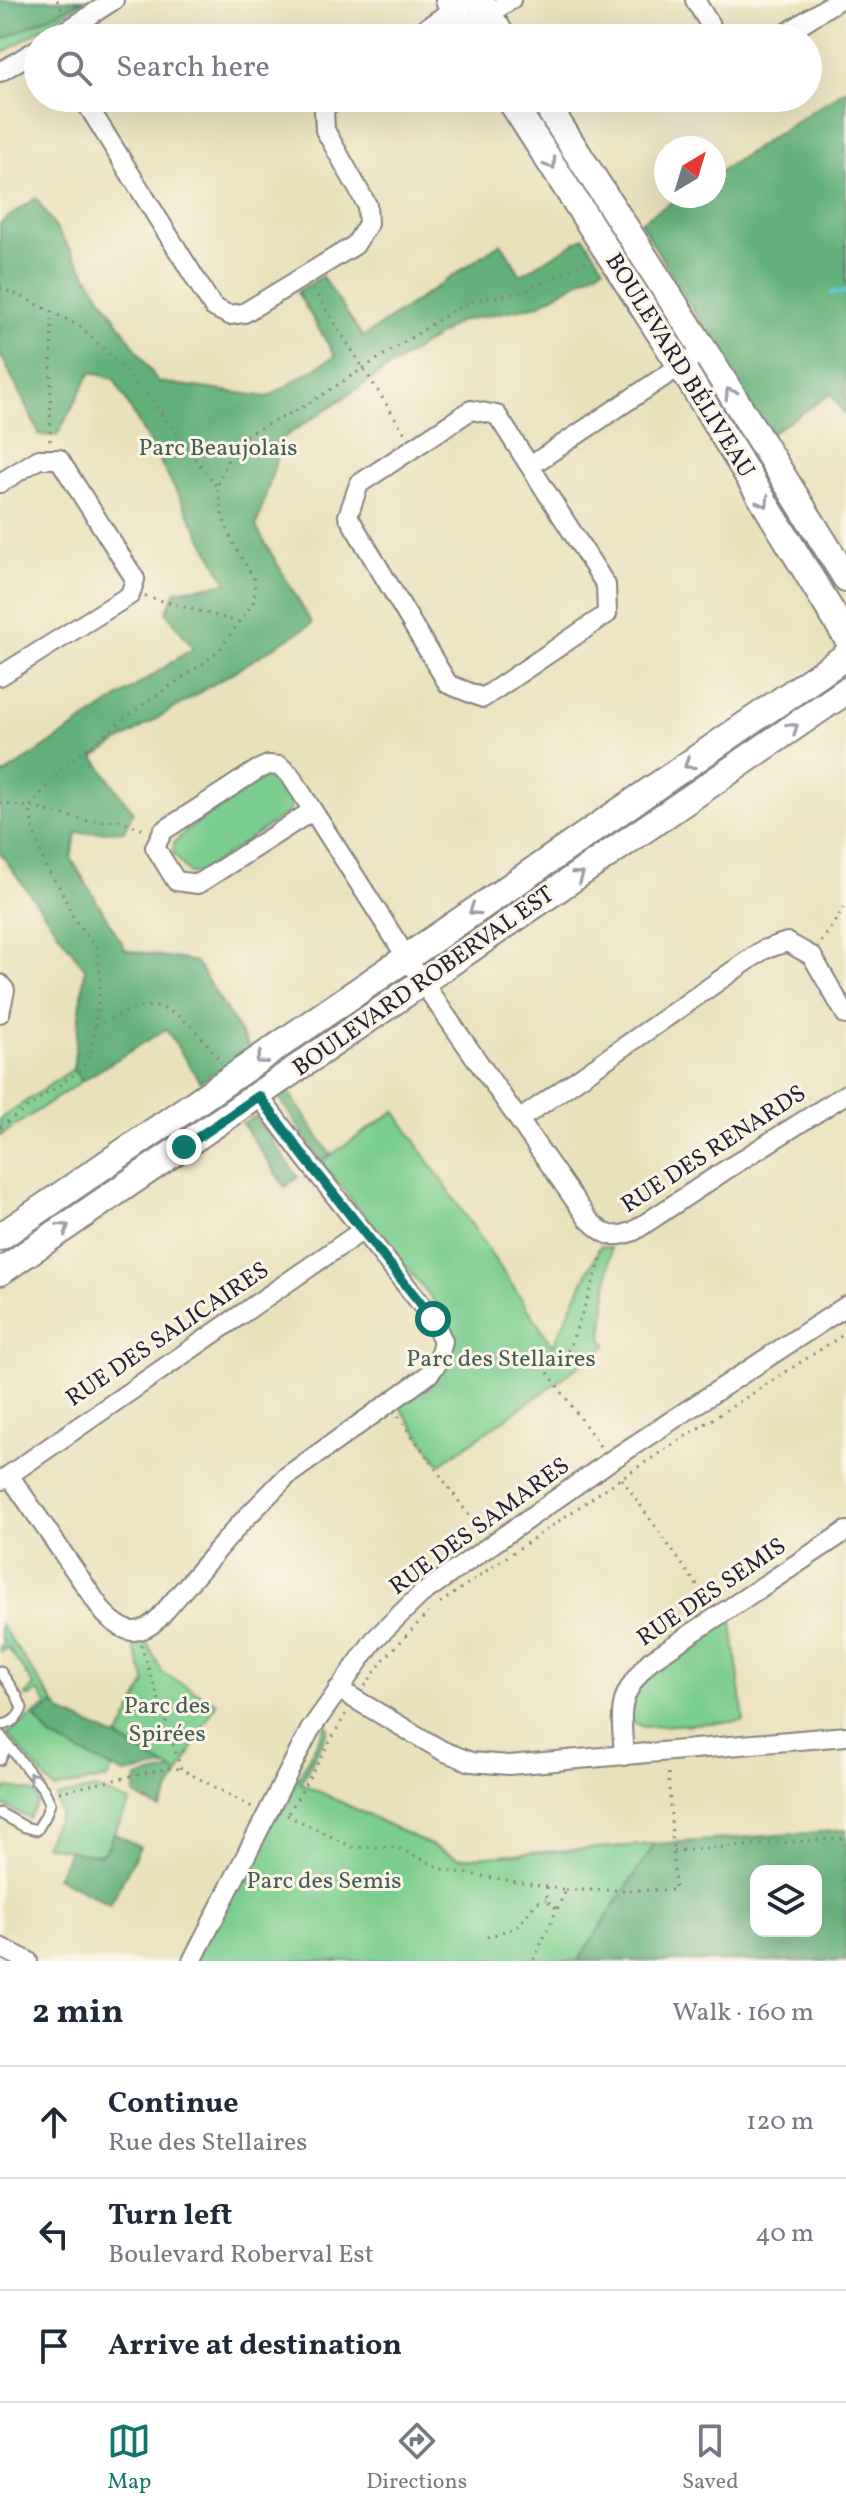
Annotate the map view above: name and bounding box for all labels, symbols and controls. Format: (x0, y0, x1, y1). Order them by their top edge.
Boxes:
search box (24, 24, 822, 112)
icon: search (52, 46, 96, 90)
text: Search here (116, 47, 270, 89)
north arrow (654, 136, 726, 208)
one-way arrow (542, 155, 557, 170)
street label: BOULEVARD BÉLIVEAU (596, 247, 762, 485)
one-way arrow (725, 387, 740, 402)
park label: Parc Beaujolais (138, 432, 298, 466)
one-way arrow (754, 494, 769, 508)
one-way arrow (784, 723, 798, 738)
one-way arrow (684, 754, 698, 769)
one-way arrow (571, 871, 585, 886)
street label: BOULEVARD ROBERVAL EST (286, 879, 562, 1085)
one-way arrow (469, 900, 483, 915)
one-way arrow (255, 1049, 270, 1064)
street label: RUE DES RENARDS (615, 1077, 813, 1223)
route end (166, 1129, 202, 1165)
one-way arrow (56, 1223, 70, 1238)
street label: RUE DES SALICAIRES (60, 1254, 276, 1416)
route start (415, 1301, 451, 1337)
park label: Parc des Stellaires (406, 1343, 596, 1377)
street label: RUE DES SAMARES (383, 1450, 577, 1604)
street label: RUE DES SEMIS (631, 1530, 793, 1656)
park label: Parc des Spirées (124, 1690, 210, 1752)
one-way arrow (28, 1772, 43, 1786)
park label: Parc des Semis (247, 1865, 401, 1899)
map controls (750, 1865, 822, 1937)
button: layers (750, 1865, 822, 1937)
text: 2 min (32, 1990, 124, 2037)
text: Walk · 160 m (672, 1995, 814, 2031)
text: Continue (108, 2083, 239, 2125)
icon: ahead (32, 2100, 76, 2144)
text: 120 m (746, 2104, 814, 2140)
text: Rue des Stellaires (108, 2125, 308, 2161)
text: Turn left (108, 2195, 232, 2237)
icon: left (32, 2212, 76, 2256)
text: 40 m (755, 2216, 814, 2252)
text: Boulevard Roberval Est (108, 2237, 374, 2273)
icon: arrive (32, 2324, 76, 2368)
text: Arrive at destination (108, 2325, 402, 2367)
tab: Map (107, 2419, 151, 2498)
tab: Directions (366, 2419, 467, 2498)
tab: Saved (682, 2419, 739, 2498)

